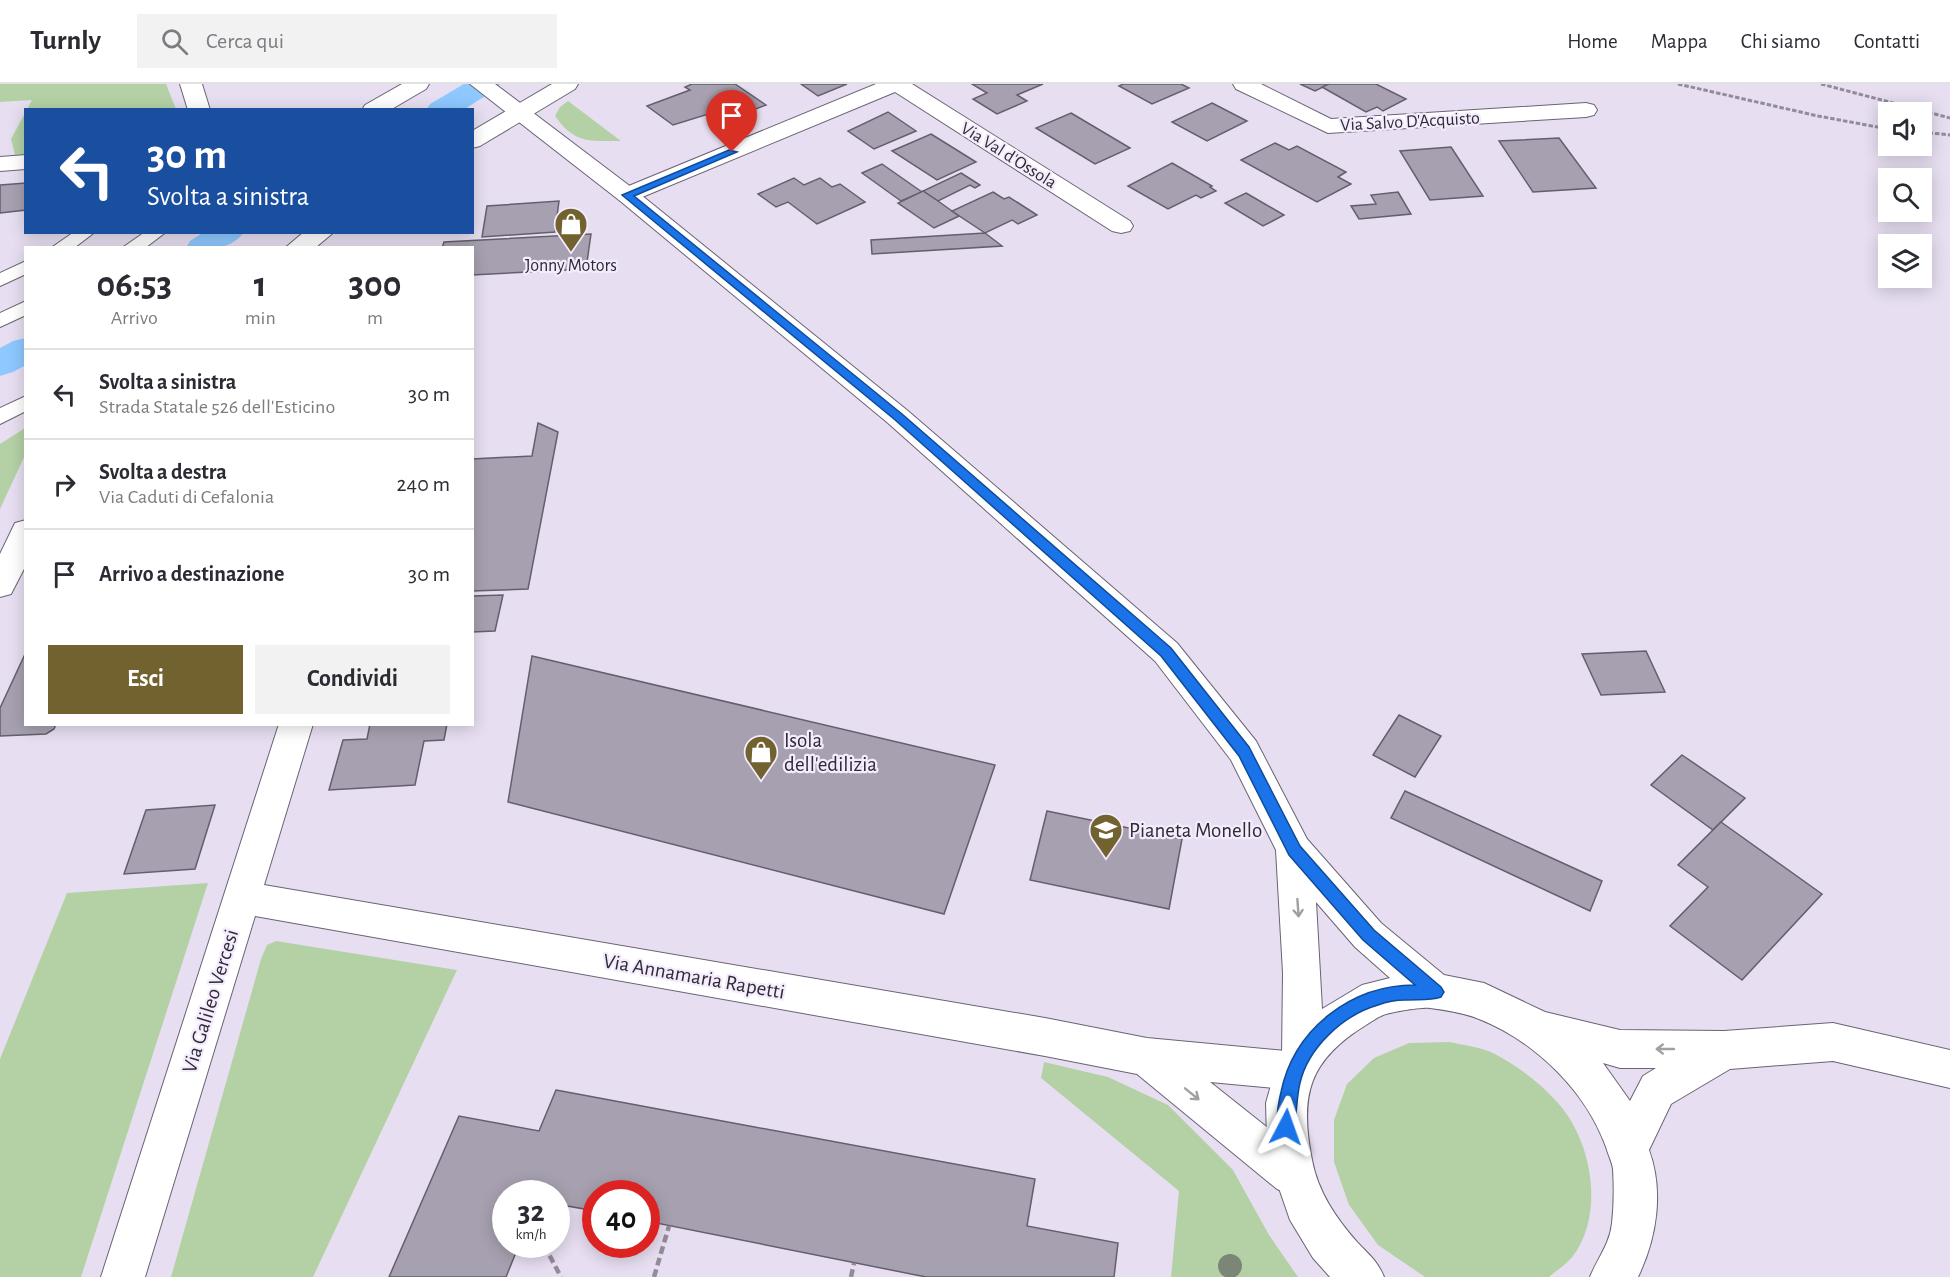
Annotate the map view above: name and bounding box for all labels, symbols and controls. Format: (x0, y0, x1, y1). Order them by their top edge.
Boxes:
search box (137, 14, 557, 68)
icon: search (158, 25, 191, 58)
text: Turnly (30, 27, 101, 55)
text: Cerca qui (206, 30, 284, 52)
text: Home (1567, 31, 1618, 52)
text: Mappa (1651, 31, 1708, 52)
text: Chi siamo (1741, 31, 1821, 52)
text: Contatti (1854, 31, 1920, 52)
pin (706, 90, 757, 152)
icon: arrive (715, 99, 748, 132)
map controls (1878, 102, 1932, 288)
button: sound (1878, 102, 1932, 156)
street label: Via Salvo D'Acquisto (1340, 109, 1481, 135)
street label: Via Val d'Ossola (957, 119, 1059, 192)
icon: left (48, 132, 126, 210)
text: 30 m (147, 134, 227, 176)
button: search (1878, 168, 1932, 222)
text: Svolta a sinistra (147, 183, 309, 210)
shop icon: Jonny Motors (553, 206, 589, 253)
button: layers (1878, 234, 1932, 288)
place label: Jonny Motors (525, 257, 617, 275)
text: 06:53 (97, 267, 172, 303)
text: 1 (254, 267, 267, 303)
text: 300 (348, 267, 401, 303)
text: Arrivo (111, 308, 158, 328)
text: min (245, 308, 276, 328)
text: m (367, 308, 383, 328)
text: Svolta a sinistra (99, 371, 236, 393)
icon: left (48, 378, 81, 411)
text: 30 m (408, 383, 450, 405)
text: Strada Statale 526 dell'Esticino (99, 397, 335, 417)
text: Svolta a destra (99, 461, 227, 483)
icon: right (48, 468, 81, 501)
text: 240 m (397, 473, 450, 495)
text: Via Caduti di Cefalonia (99, 487, 274, 507)
icon: arrive (48, 558, 81, 591)
text: Arrivo a destinazione (99, 563, 284, 585)
text: 30 m (408, 563, 450, 585)
button: Esci (48, 645, 243, 714)
button: Condividi (255, 645, 450, 714)
place label: Isola dell'edilizia (784, 730, 877, 775)
shop icon: Isola dell'edilizia (743, 734, 779, 781)
school or university icon: Pianeta Monello (1088, 812, 1124, 859)
place label: Pianeta Monello (1129, 820, 1262, 841)
one-way arrow (1293, 898, 1304, 918)
street label: Via Galileo Vercesi (179, 927, 242, 1076)
street label: Via Annamaria Rapetti (601, 950, 786, 1003)
one-way arrow (1656, 1043, 1676, 1055)
one-way arrow (1184, 1087, 1200, 1100)
position arrow (1254, 1095, 1318, 1159)
speed limit sign: 40 (582, 1180, 660, 1258)
text: 32 (517, 1197, 545, 1227)
text: km/h (516, 1227, 546, 1242)

